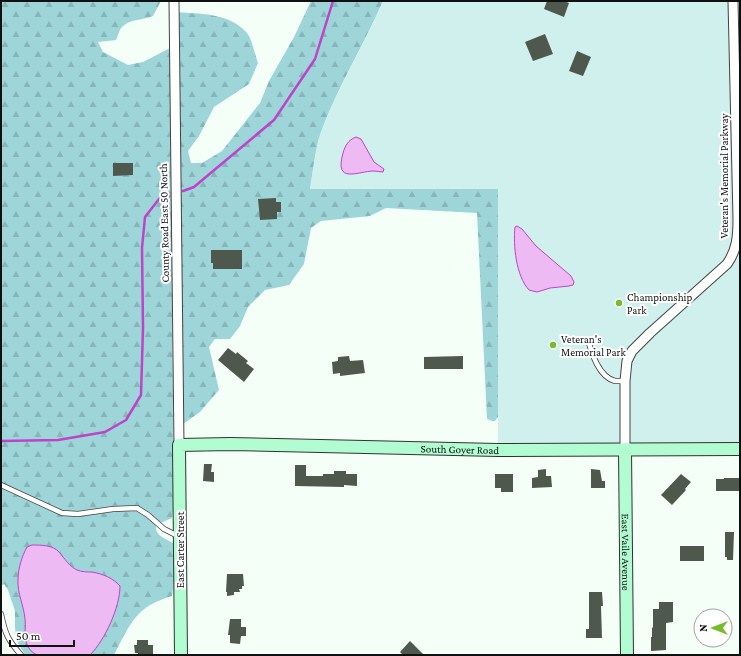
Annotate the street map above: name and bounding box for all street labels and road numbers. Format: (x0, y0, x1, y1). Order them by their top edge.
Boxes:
street label: Veteran's Memorial Parkway (718, 112, 731, 239)
street label: County Road East 50 North (157, 163, 172, 283)
street label: South Goyer Road (420, 442, 500, 456)
street label: East Carter Street (174, 511, 186, 588)
street label: East Vaile Avenue (620, 513, 632, 591)

